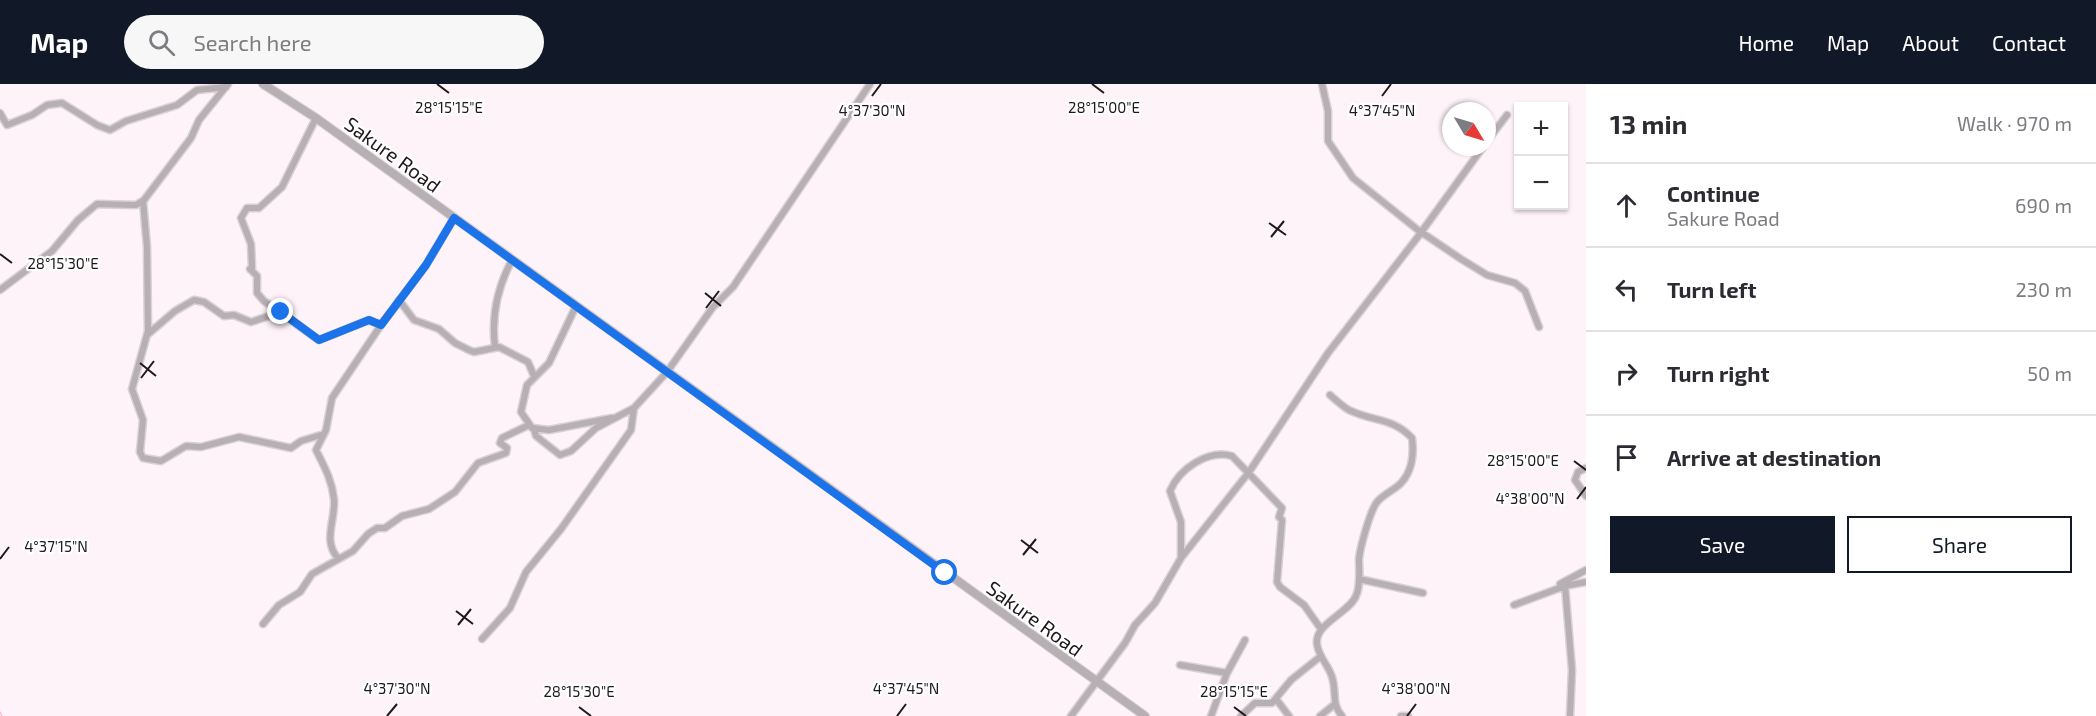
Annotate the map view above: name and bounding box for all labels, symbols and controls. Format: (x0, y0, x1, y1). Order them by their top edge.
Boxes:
search box (124, 15, 544, 69)
text: Map (30, 25, 88, 59)
icon: search (145, 26, 178, 59)
text: Search here (193, 29, 312, 55)
text: Home (1738, 30, 1794, 55)
text: Map (1827, 30, 1869, 55)
text: About (1902, 30, 1959, 55)
text: Contact (1992, 30, 2066, 55)
text: 28°15'15"E (415, 98, 483, 116)
text: 28°15'00"E (1068, 98, 1140, 116)
text: 4°37'30"N (838, 101, 906, 119)
text: 4°37'45"N (1349, 101, 1415, 119)
north arrow (1442, 102, 1496, 156)
map controls (1514, 102, 1568, 210)
button: + (1514, 102, 1568, 156)
text: 13 min (1610, 108, 1687, 139)
street label: Sakure Road (340, 111, 446, 197)
text: Walk · 970 m (1957, 111, 2072, 135)
button: − (1514, 156, 1568, 210)
text: Continue (1667, 180, 1760, 206)
icon: ahead (1610, 189, 1643, 222)
text: 690 m (2015, 193, 2072, 217)
text: Sakure Road (1667, 206, 1780, 230)
text: 28°15'30"E (27, 254, 99, 272)
icon: left (1610, 273, 1643, 306)
text: Turn left (1667, 276, 1756, 302)
text: 230 m (2016, 277, 2072, 301)
route end (267, 298, 293, 324)
icon: right (1610, 357, 1643, 390)
text: Turn right (1667, 360, 1769, 386)
text: 50 m (2027, 361, 2072, 385)
icon: arrive (1610, 441, 1643, 474)
text: Arrive at destination (1667, 444, 1881, 470)
text: 28°15'00"E (1487, 451, 1559, 469)
text: 4°38'00"N (1495, 489, 1565, 507)
button: Save (1610, 516, 1835, 573)
button: Share (1847, 516, 2072, 573)
text: 4°37'15"N (24, 537, 88, 555)
route start (931, 559, 957, 585)
street label: Sakure Road (982, 575, 1088, 661)
text: 4°37'30"N (363, 679, 431, 697)
text: 4°37'45"N (873, 679, 939, 697)
text: 4°38'00"N (1381, 679, 1451, 697)
text: 28°15'30"E (543, 682, 615, 700)
text: 28°15'15"E (1200, 682, 1268, 700)

